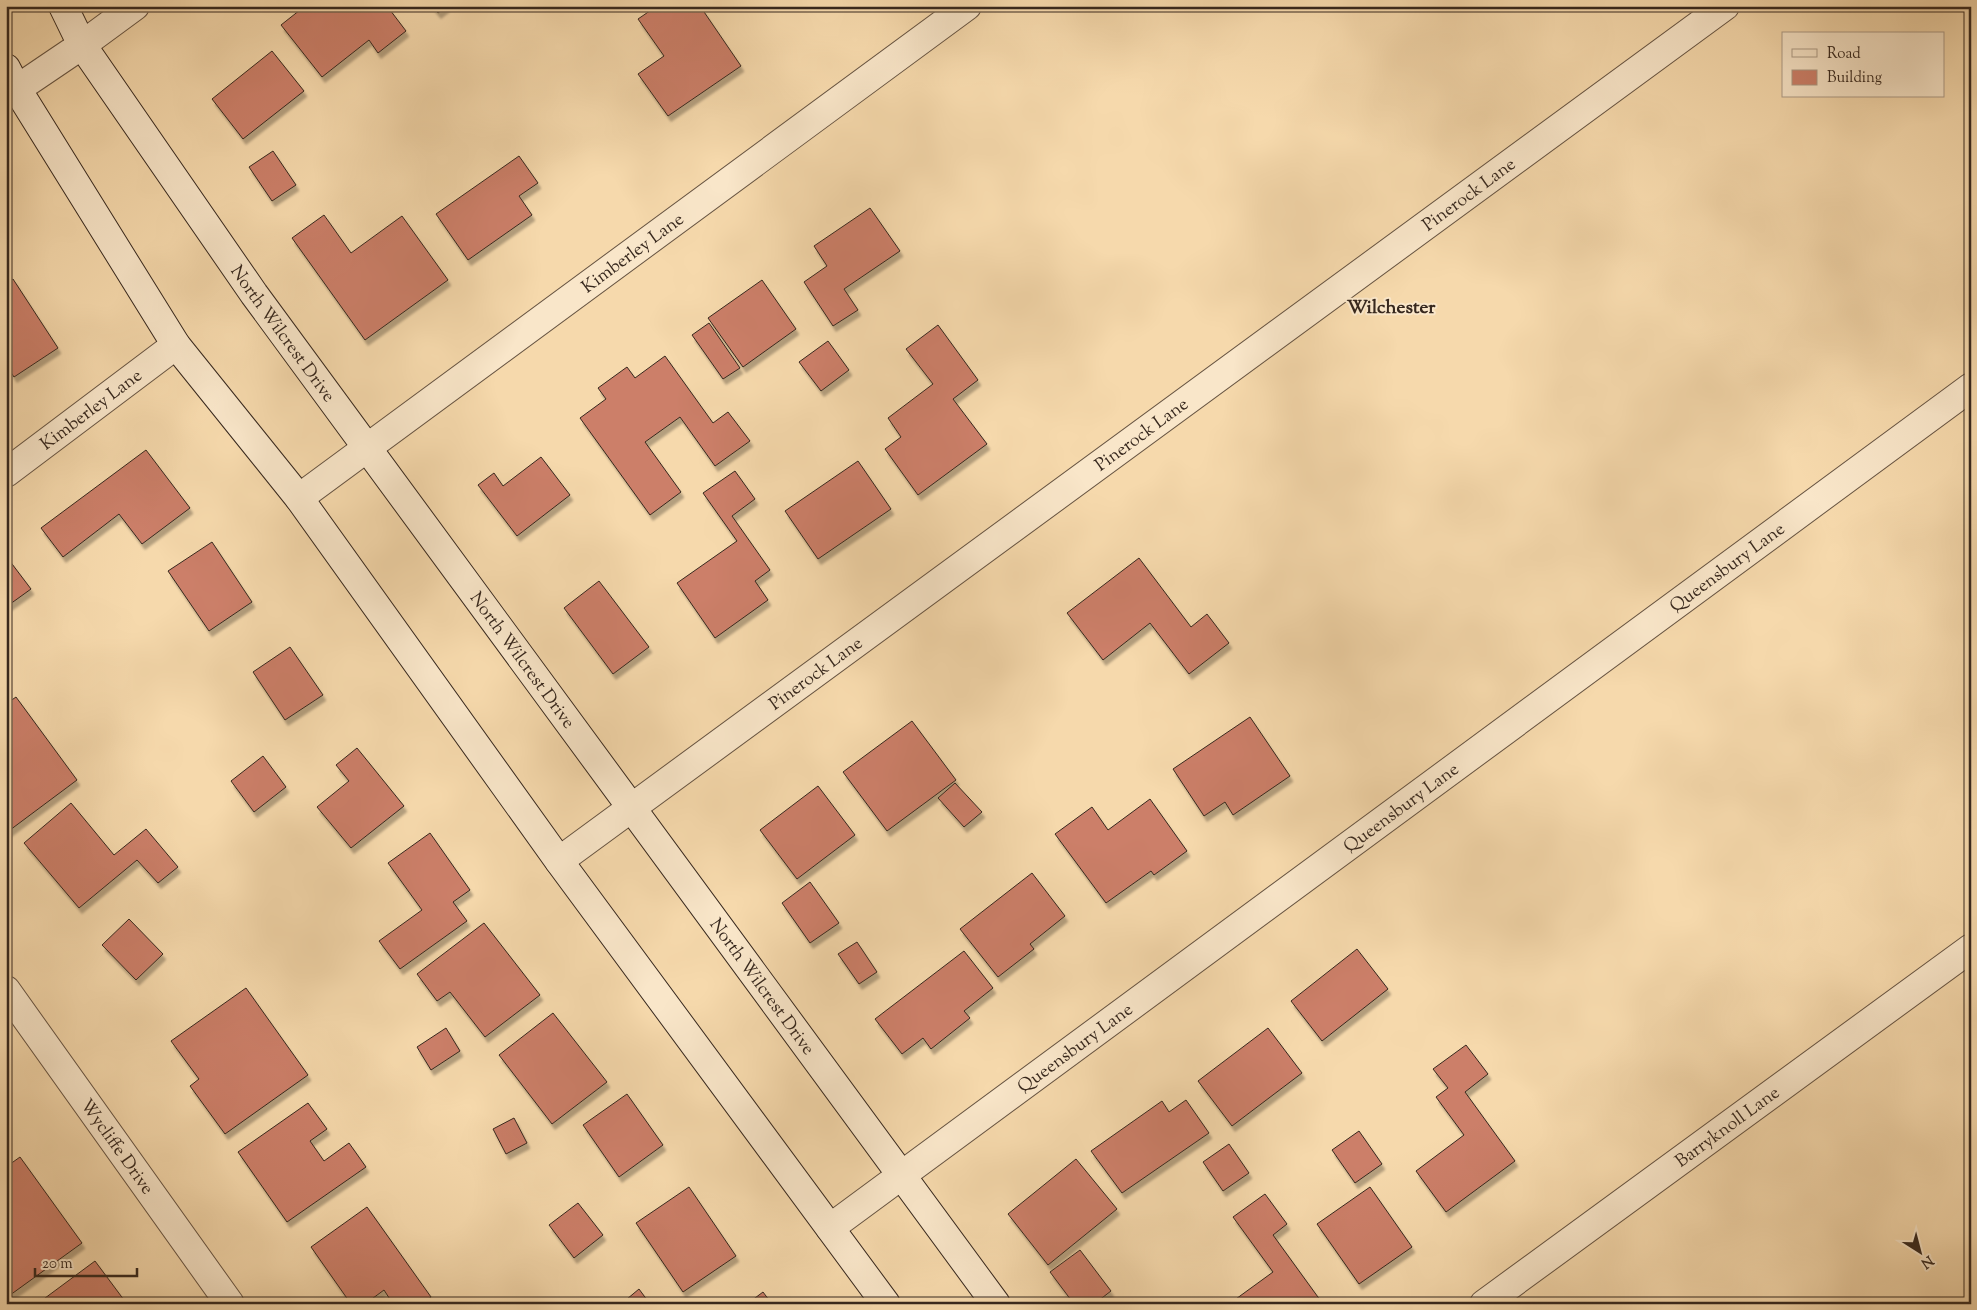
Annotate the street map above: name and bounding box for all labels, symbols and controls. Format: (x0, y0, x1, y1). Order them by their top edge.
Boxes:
legend (1782, 32, 1944, 98)
text: Road (1827, 44, 1861, 65)
text: Building (1827, 68, 1882, 89)
street label: Pinerock Lane (1418, 153, 1522, 239)
street label: Kimberley Lane (577, 208, 690, 301)
street label: North Wilcrest Drive (223, 261, 340, 408)
district label: Wilchester (1347, 295, 1436, 322)
street label: Kimberley Lane (35, 364, 148, 458)
street label: Pinerock Lane (1090, 393, 1195, 479)
street label: Queensbury Lane (1665, 517, 1791, 620)
street label: North Wilcrest Drive (462, 587, 580, 735)
street label: Pinerock Lane (764, 631, 869, 718)
street label: Queensbury Lane (1339, 758, 1465, 860)
street label: North Wilcrest Drive (702, 914, 820, 1061)
street label: Queensbury Lane (1013, 998, 1139, 1101)
street label: Barryknoll Lane (1671, 1081, 1786, 1175)
street label: Wycliffe Drive (73, 1094, 159, 1201)
north arrow (1894, 1228, 1944, 1278)
scale bar (35, 1245, 138, 1277)
text: N (1916, 1250, 1937, 1272)
text: 20 m (42, 1254, 73, 1275)

